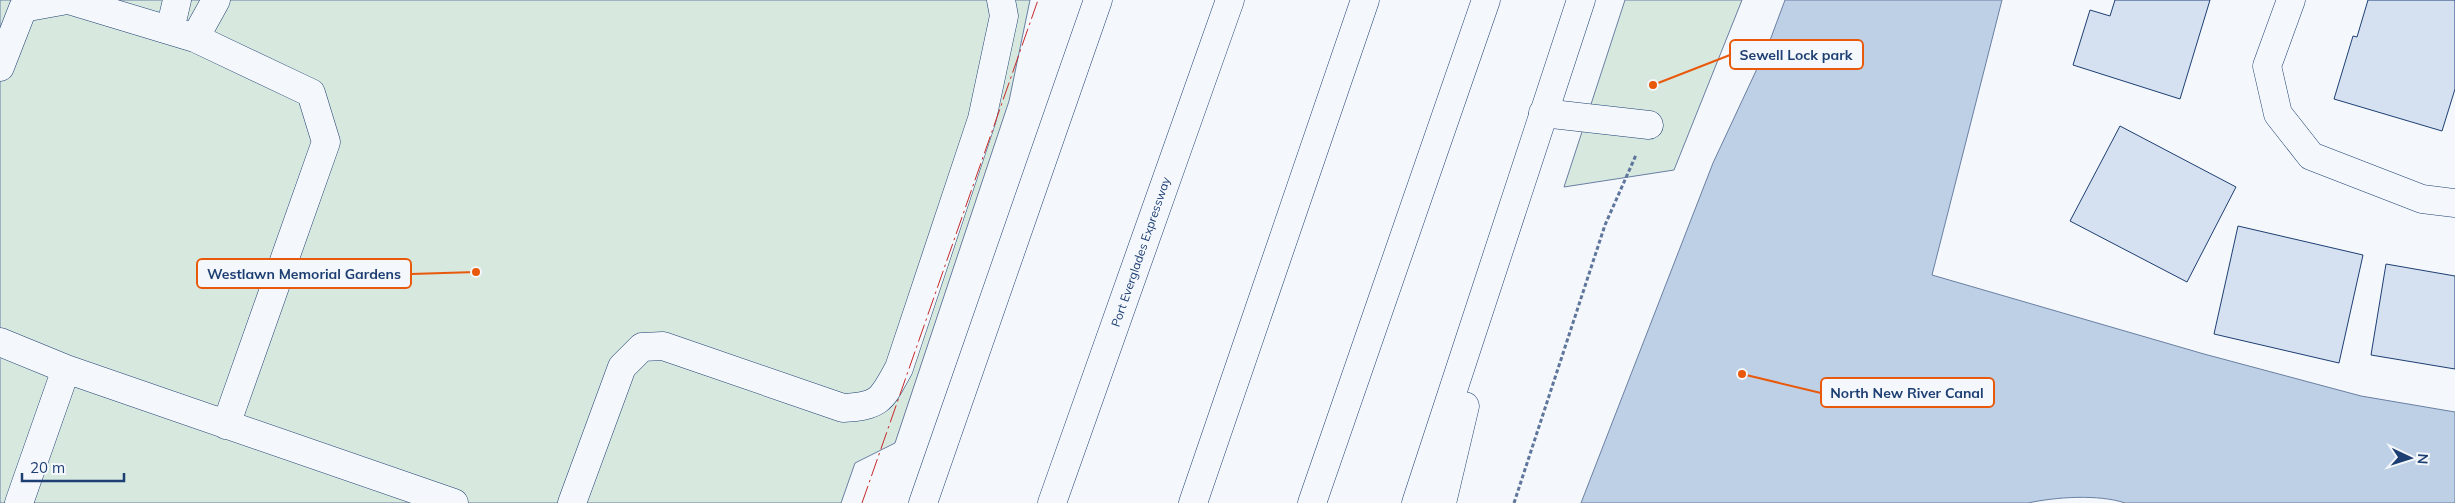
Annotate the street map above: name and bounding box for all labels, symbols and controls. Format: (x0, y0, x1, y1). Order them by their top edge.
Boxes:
callout: Sewell Lock park (1730, 40, 1863, 69)
text: Sewell Lock park (1740, 46, 1853, 64)
street label: Port Everglades Expressway (1108, 174, 1173, 329)
callout: Westlawn Memorial Gardens (197, 259, 411, 288)
text: Westlawn Memorial Gardens (207, 265, 401, 283)
callout: North New River Canal (1821, 378, 1994, 407)
text: North New River Canal (1830, 384, 1984, 402)
north arrow (2385, 433, 2435, 483)
scale bar (22, 450, 125, 482)
text: N (2414, 453, 2432, 465)
text: 20 m (30, 458, 65, 477)

